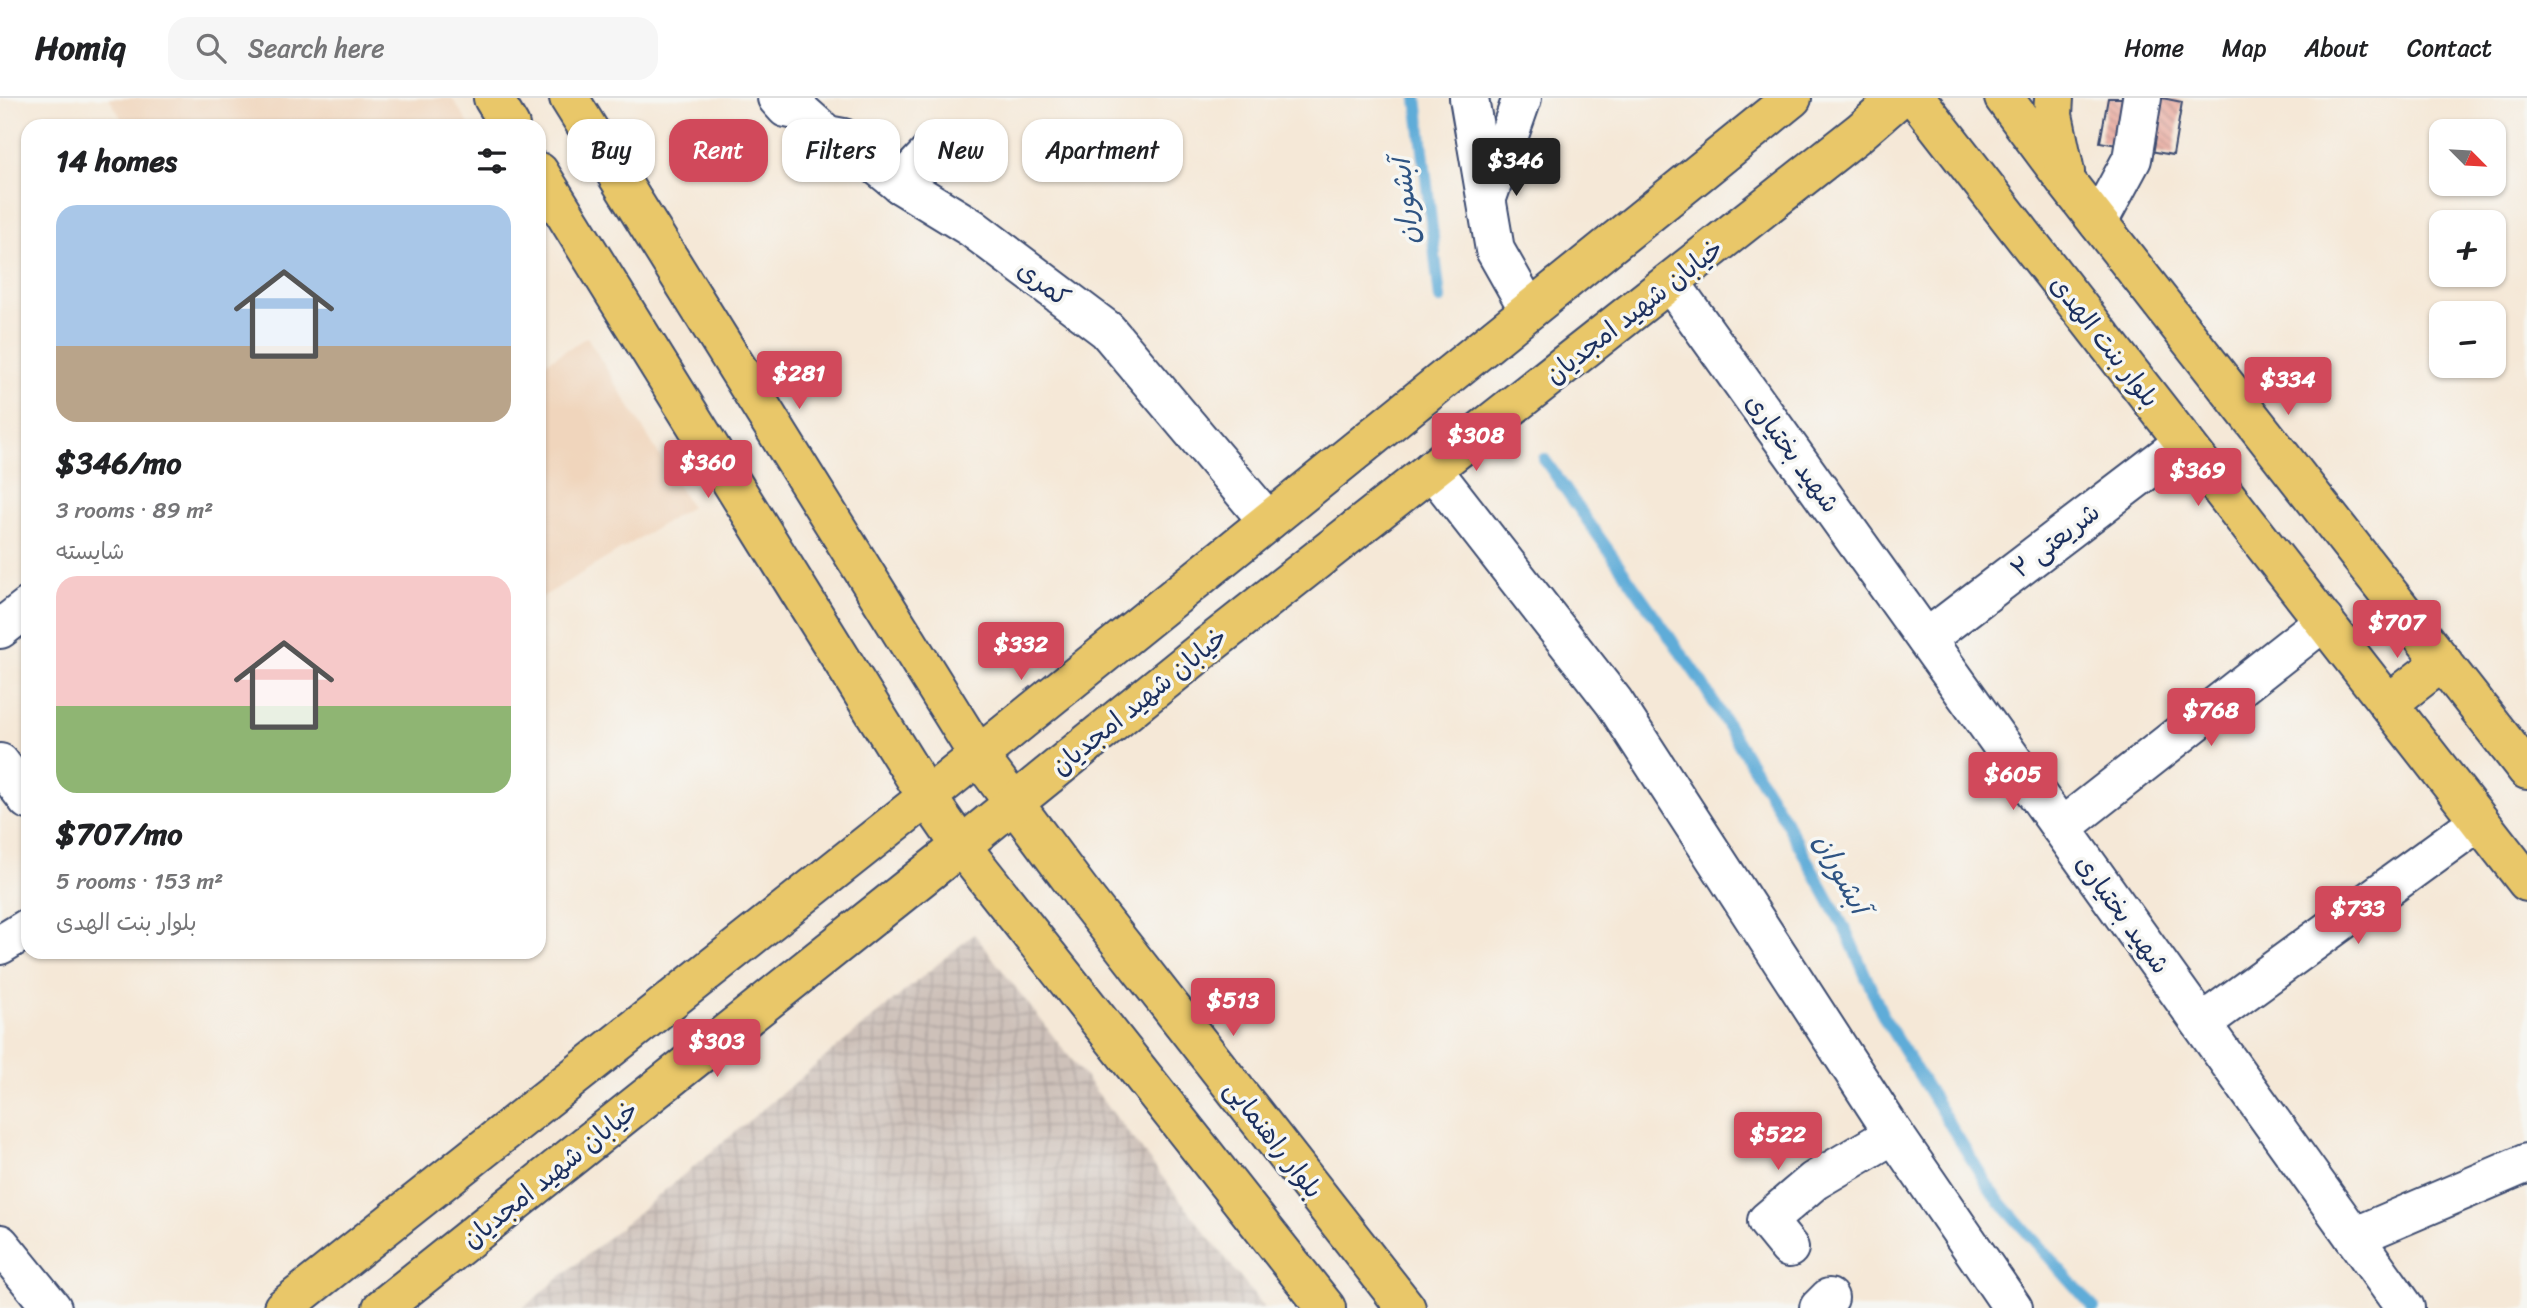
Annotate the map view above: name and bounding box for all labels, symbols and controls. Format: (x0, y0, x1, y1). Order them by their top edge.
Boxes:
search box (168, 17, 658, 80)
text: Homiq (35, 19, 126, 77)
text: Search here (248, 25, 385, 71)
text: Home (2124, 27, 2184, 69)
text: Map (2222, 27, 2266, 69)
text: About (2304, 27, 2369, 69)
text: Contact (2407, 27, 2492, 69)
icon: search (192, 29, 230, 67)
chip: Buy (567, 119, 655, 182)
chip: Rent (669, 119, 768, 182)
chip: Filters (782, 119, 900, 182)
chip: New (914, 119, 1008, 182)
chip: Apartment (1022, 119, 1183, 182)
north arrow (2429, 119, 2506, 196)
map controls (2429, 119, 2506, 378)
text: 14 homes (56, 134, 177, 188)
pin: $346 (1475, 139, 1557, 198)
text: $346 (1488, 140, 1544, 181)
icon: filters (473, 142, 511, 180)
water label: آبشوران (1375, 150, 1433, 247)
button: + (2429, 210, 2506, 287)
street label: خیابان شهید امجدیان (1534, 226, 1734, 396)
street label: کمری (1007, 247, 1081, 319)
icon: home (221, 251, 347, 377)
street label: بلوار بنت الهدی (2038, 264, 2172, 418)
button: − (2429, 301, 2506, 378)
pin: $281 (758, 352, 840, 411)
text: $281 (773, 353, 825, 394)
pin: $334 (2247, 358, 2329, 417)
text: $334 (2260, 359, 2316, 400)
street label: شهید بختیاری (1733, 383, 1853, 523)
pin: $308 (1435, 414, 1517, 473)
text: $308 (1448, 415, 1504, 456)
text: $346/mo (56, 436, 182, 490)
pin: $360 (667, 440, 749, 500)
text: $360 (680, 442, 736, 483)
pin: $369 (2157, 448, 2239, 508)
text: $369 (2170, 450, 2226, 491)
text: 3 rooms · 89 m² (56, 490, 213, 531)
street label: شریعتی ۲ (2000, 490, 2110, 590)
text: شایسته (56, 531, 125, 572)
pin: $707 (2356, 601, 2438, 660)
text: $707 (2369, 602, 2425, 643)
street label: خیابان شهید امجدیان (1040, 615, 1238, 787)
icon: home (221, 622, 347, 748)
pin: $332 (980, 622, 1062, 682)
text: $332 (994, 624, 1048, 665)
pin: $768 (2170, 688, 2252, 748)
text: $768 (2183, 690, 2239, 731)
pin: $605 (1972, 752, 2054, 812)
text: $605 (1984, 754, 2042, 795)
text: $707/mo (56, 807, 183, 861)
water label: آبشوران (1800, 824, 1887, 929)
street label: شهید بختیاری (2063, 844, 2183, 984)
text: 5 rooms · 153 m² (56, 861, 223, 902)
pin: $733 (2317, 886, 2399, 946)
text: $733 (2331, 888, 2385, 929)
text: بلوار بنت الهدی (56, 902, 197, 943)
pin: $513 (1192, 978, 1274, 1038)
text: $513 (1207, 980, 1259, 1021)
pin: $303 (676, 1020, 758, 1079)
text: $303 (689, 1021, 745, 1062)
street label: بلوار راهنمایی (1212, 1069, 1336, 1209)
street label: خیابان شهید امجدیان (451, 1088, 649, 1260)
pin: $522 (1737, 1112, 1819, 1172)
text: $522 (1750, 1114, 1806, 1155)

